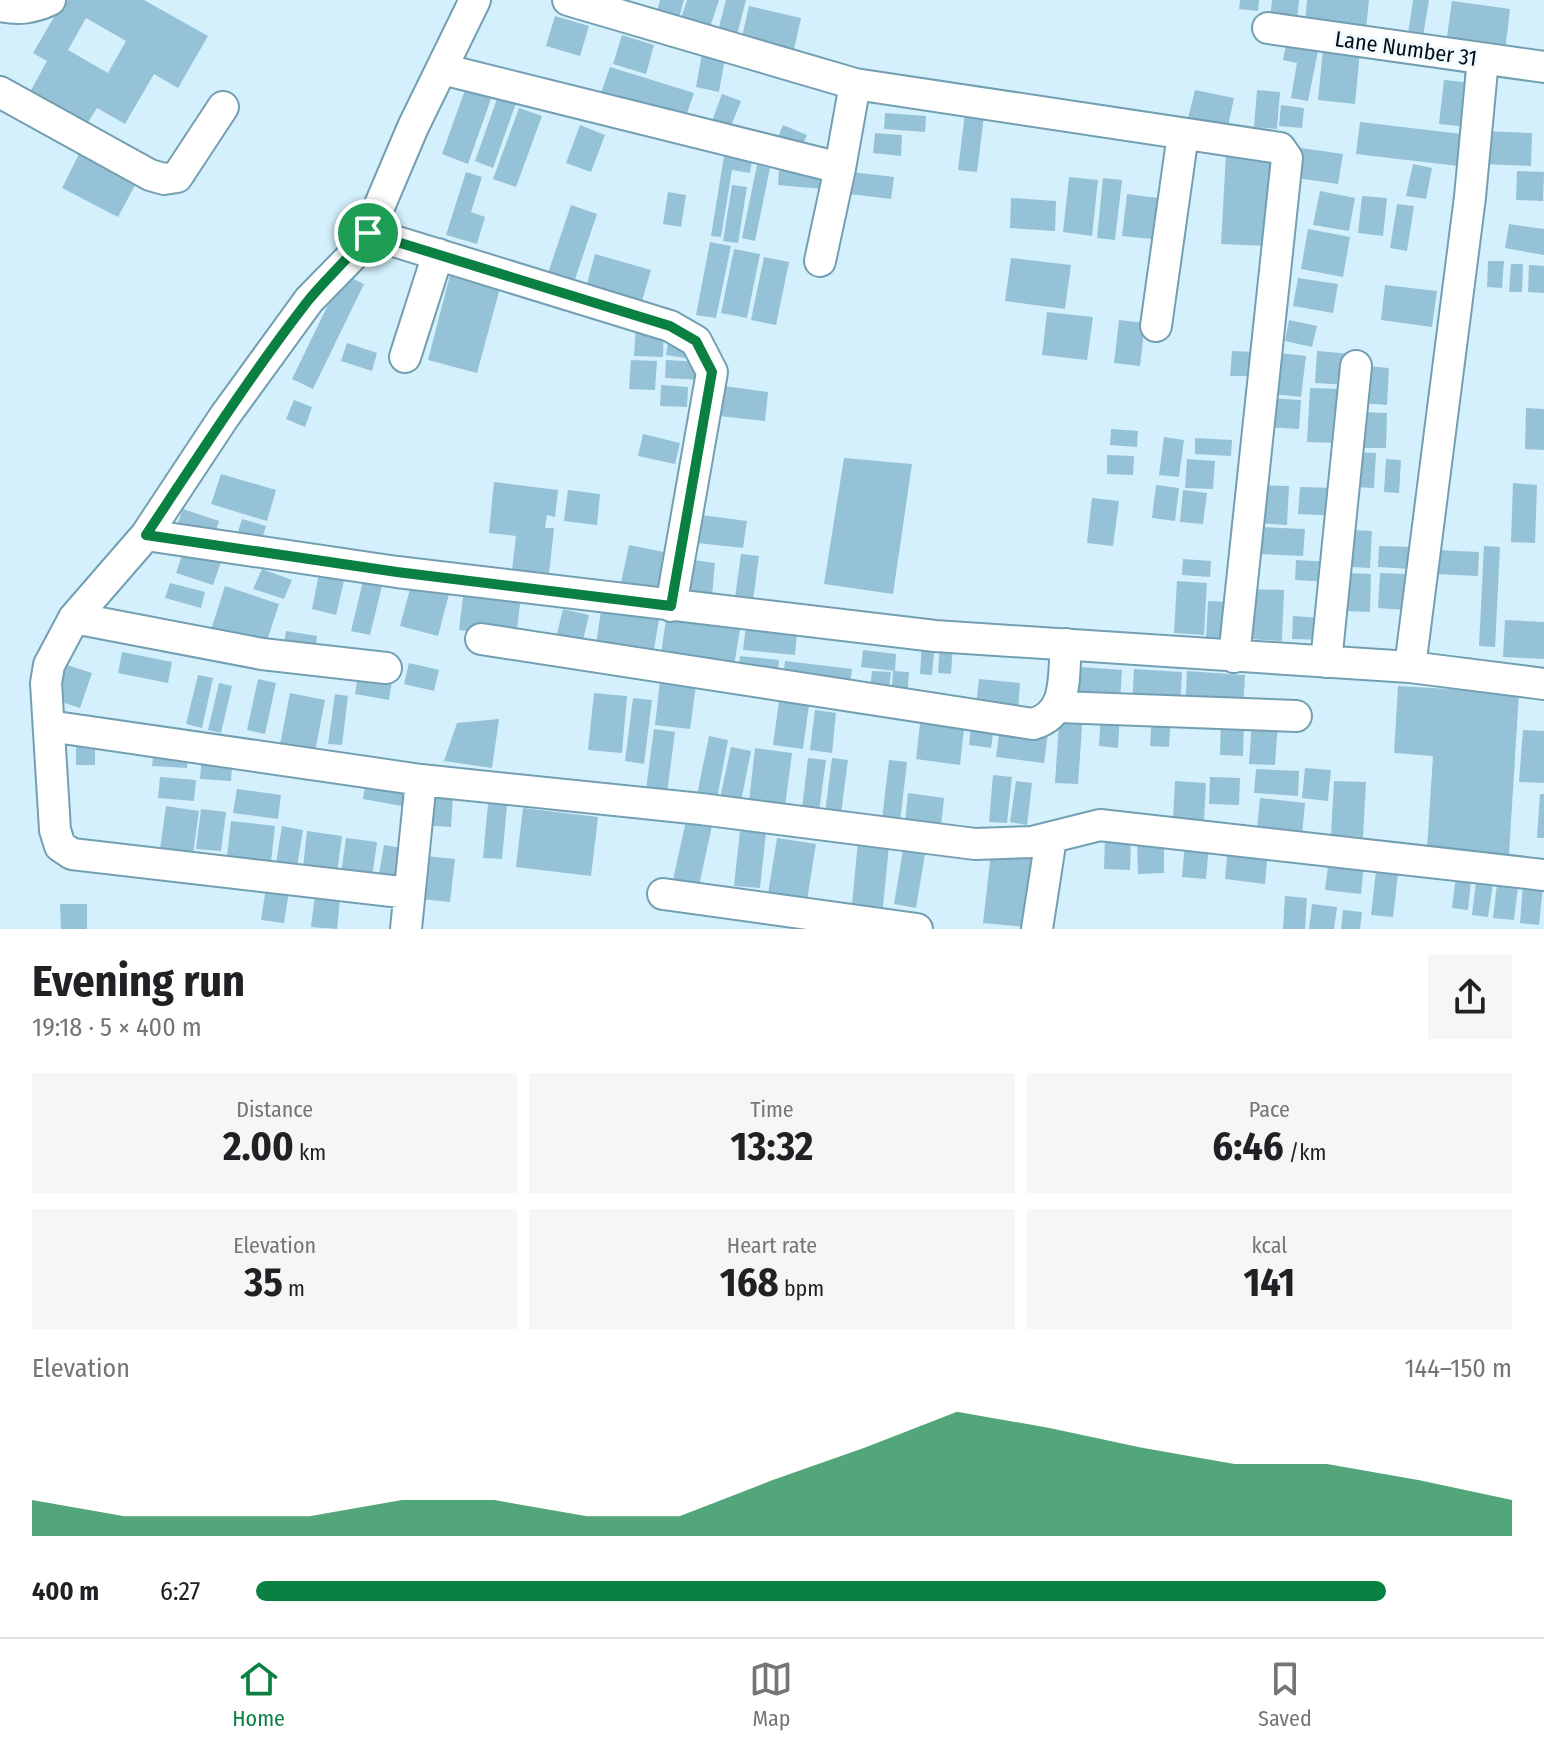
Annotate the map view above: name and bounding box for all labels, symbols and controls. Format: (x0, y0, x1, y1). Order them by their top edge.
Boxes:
street label: Lane Number 31 (1333, 25, 1479, 72)
pin (334, 199, 402, 267)
icon: arrive (346, 211, 390, 255)
text: Evening run (32, 955, 245, 1008)
button: share (1428, 955, 1512, 1039)
text: 19:18 · 5 × 400 m (32, 1012, 202, 1043)
text: Distance (236, 1096, 313, 1123)
text: Time (750, 1096, 794, 1123)
text: Pace (1249, 1096, 1290, 1123)
text: 2.00 (223, 1123, 294, 1171)
text: 13:32 (731, 1123, 813, 1171)
text: 6:46 (1212, 1123, 1284, 1171)
text: km (294, 1139, 326, 1166)
text: /km (1284, 1139, 1326, 1166)
text: Elevation (233, 1232, 316, 1259)
text: Heart rate (727, 1232, 817, 1259)
text: kcal (1252, 1232, 1287, 1259)
text: 35 (244, 1259, 283, 1307)
text: 168 (720, 1259, 779, 1307)
text: 141 (1243, 1259, 1295, 1307)
text: m (283, 1275, 305, 1302)
text: bpm (779, 1275, 824, 1302)
text: Elevation (32, 1353, 130, 1384)
text: 144–150 m (1404, 1353, 1512, 1384)
text: 400 m (32, 1576, 99, 1607)
text: 6:27 (160, 1576, 200, 1607)
tab: Home (232, 1657, 285, 1732)
tab: Map (749, 1657, 793, 1732)
tab: Saved (1258, 1657, 1312, 1732)

